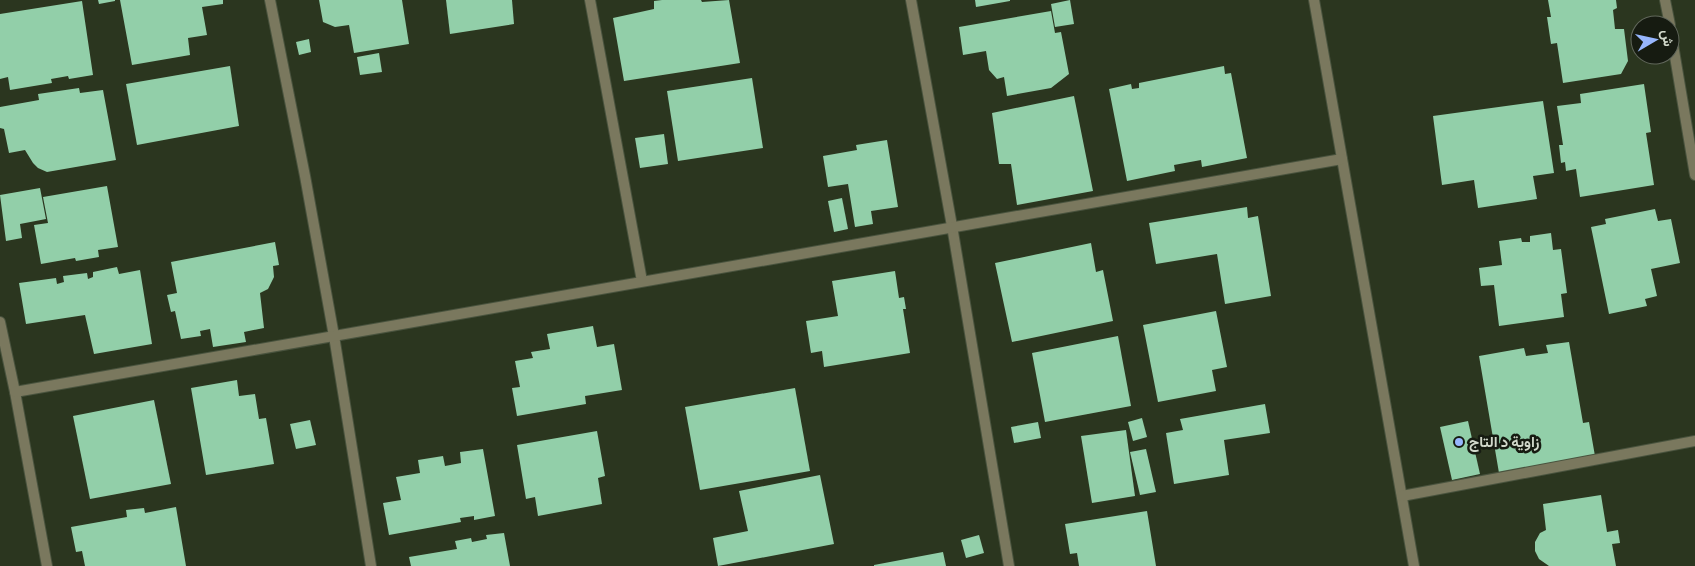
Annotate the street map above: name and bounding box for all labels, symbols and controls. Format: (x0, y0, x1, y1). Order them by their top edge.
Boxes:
north arrow (1630, 15, 1680, 65)
text: ش (1658, 28, 1677, 48)
place label: زاوية د التاج (1469, 433, 1539, 452)
marker: زاوية د التاج (1453, 436, 1465, 448)

